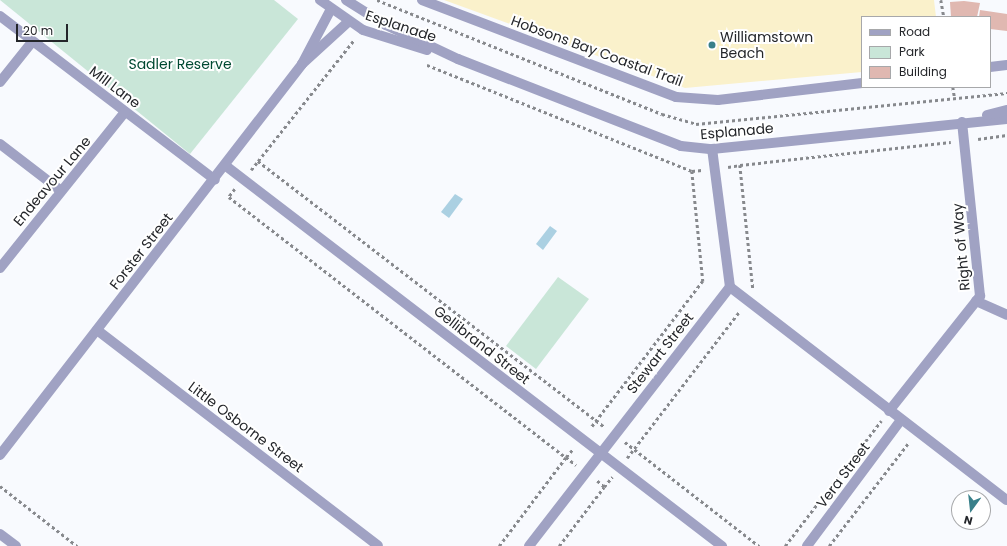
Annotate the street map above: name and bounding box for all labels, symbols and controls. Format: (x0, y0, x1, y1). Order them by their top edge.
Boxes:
street label: Esplanade (363, 7, 439, 45)
street label: Hobsons Bay Coastal Trail (509, 12, 685, 90)
scale bar (18, 16, 70, 42)
legend (861, 16, 991, 88)
text: 20 m (23, 22, 53, 39)
text: Road (899, 23, 930, 40)
place label: Williamstown Beach (720, 29, 813, 62)
marker: Williamstown Beach (707, 40, 717, 50)
text: Park (899, 43, 925, 60)
park label: Sadler Reserve (128, 56, 232, 72)
street label: Mill Lane (86, 62, 144, 112)
text: Building (899, 63, 947, 80)
street label: Esplanade (700, 119, 774, 143)
street label: Endeavour Lane (10, 133, 94, 229)
street label: Right of Way (949, 203, 973, 291)
street label: Forster Street (106, 209, 176, 293)
street label: Gellibrand Street (431, 302, 533, 388)
street label: Stewart Street (623, 309, 697, 397)
street label: Little Osborne Street (185, 378, 307, 476)
street label: Vera Street (813, 439, 873, 511)
north arrow (951, 490, 991, 530)
text: N (962, 512, 974, 529)

